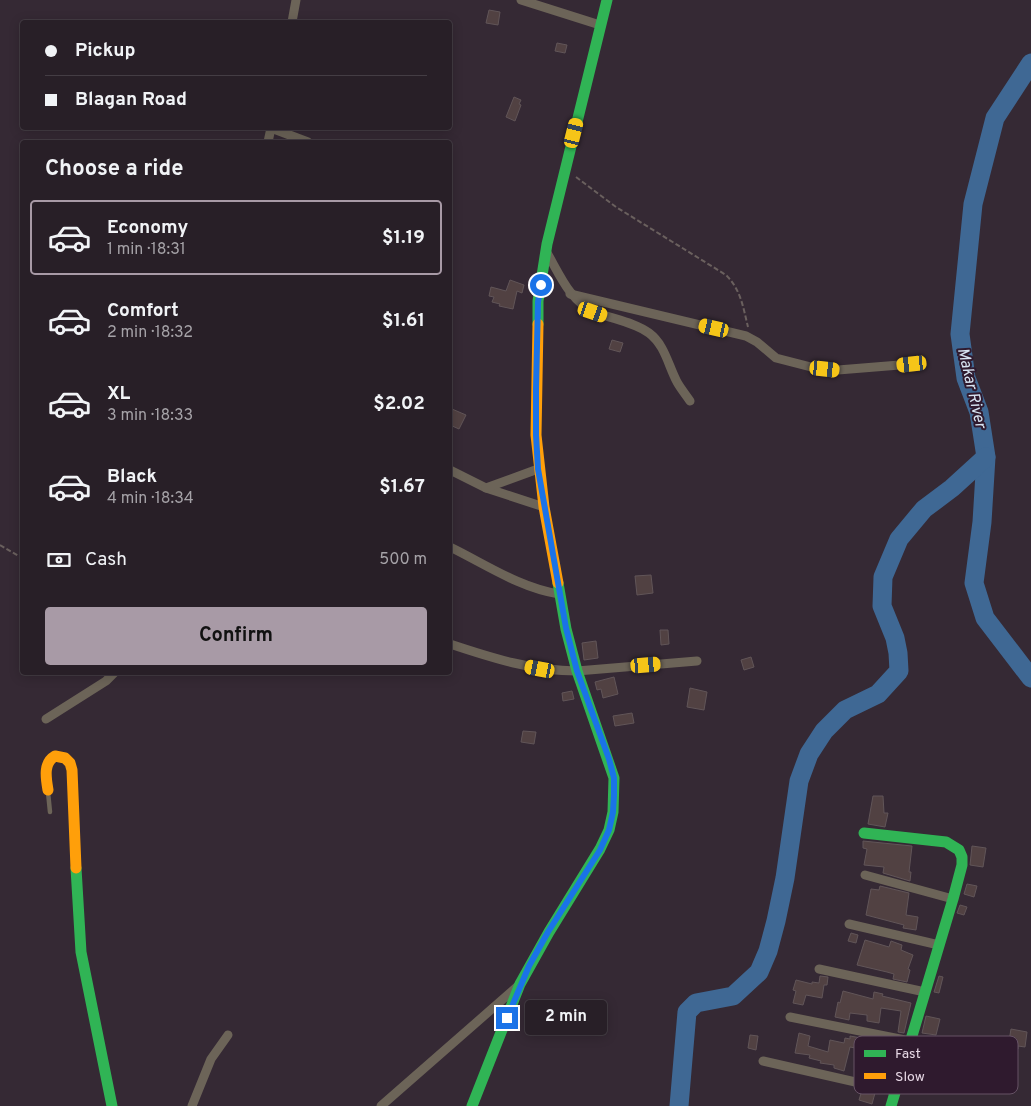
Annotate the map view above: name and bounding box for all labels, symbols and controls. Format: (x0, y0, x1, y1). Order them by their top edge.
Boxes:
text: Pickup (75, 39, 135, 63)
text: Blagan Road (75, 88, 187, 112)
car (563, 117, 584, 149)
text: Choose a ride (45, 156, 183, 183)
icon: car (47, 215, 92, 260)
text: Economy (107, 216, 188, 240)
text: $1.19 (382, 226, 425, 250)
text: 1 min · 18:31 (107, 240, 186, 260)
route start (530, 274, 552, 296)
icon: car (47, 298, 92, 343)
text: Comfort (107, 299, 179, 323)
car (576, 300, 609, 324)
text: $1.61 (382, 309, 425, 333)
car (697, 317, 730, 339)
text: 2 min · 18:32 (107, 323, 193, 343)
water label: Makar River (952, 346, 990, 432)
car (896, 355, 927, 373)
car (809, 360, 840, 378)
icon: car (47, 381, 92, 426)
text: XL (107, 382, 130, 406)
text: $2.02 (373, 392, 425, 416)
text: 3 min · 18:33 (107, 406, 193, 426)
icon: car (47, 464, 92, 509)
text: Black (107, 465, 157, 489)
text: $1.67 (379, 475, 425, 499)
text: 4 min · 18:34 (107, 489, 194, 509)
icon: cash (45, 546, 73, 574)
text: Cash (85, 548, 127, 572)
text: 500 m (379, 550, 427, 570)
button: Confirm (45, 607, 427, 665)
car (630, 656, 661, 674)
car (523, 659, 556, 679)
callout: 2 min (524, 1000, 607, 1036)
route end (496, 1007, 518, 1029)
text: 2 min (545, 1007, 587, 1027)
legend (854, 1036, 1018, 1094)
text: Fast (895, 1046, 921, 1063)
text: Slow (895, 1069, 925, 1086)

